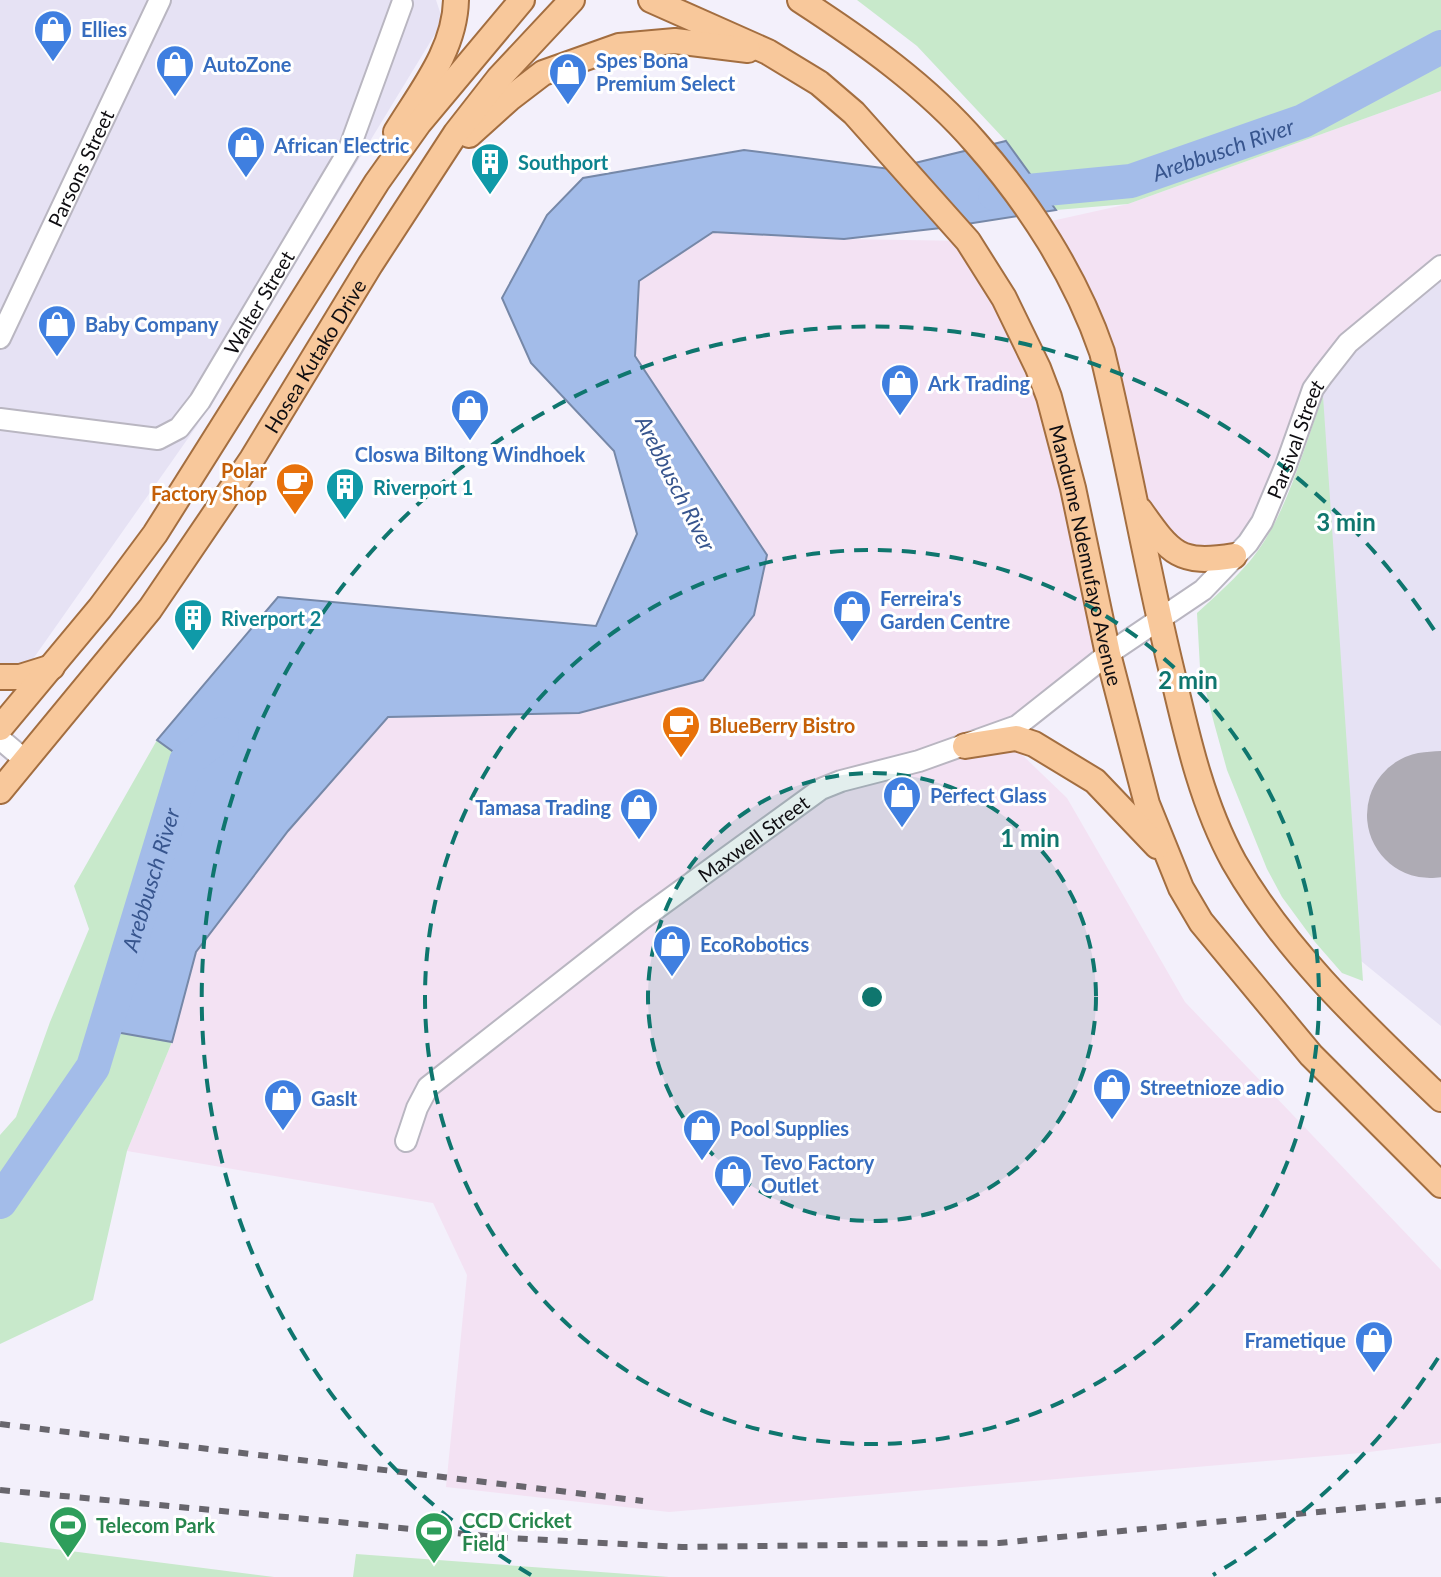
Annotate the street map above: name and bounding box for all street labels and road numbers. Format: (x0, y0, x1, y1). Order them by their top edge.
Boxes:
street label: Parsons Street (43, 106, 118, 230)
street label: Walter Street (219, 246, 299, 359)
street label: Hosea Kutako Drive (259, 275, 371, 437)
street label: Parsival Street (1261, 375, 1328, 502)
street label: Mandume Ndemufayo Avenue (1045, 422, 1128, 688)
street label: Maxwell Street (693, 790, 814, 887)

